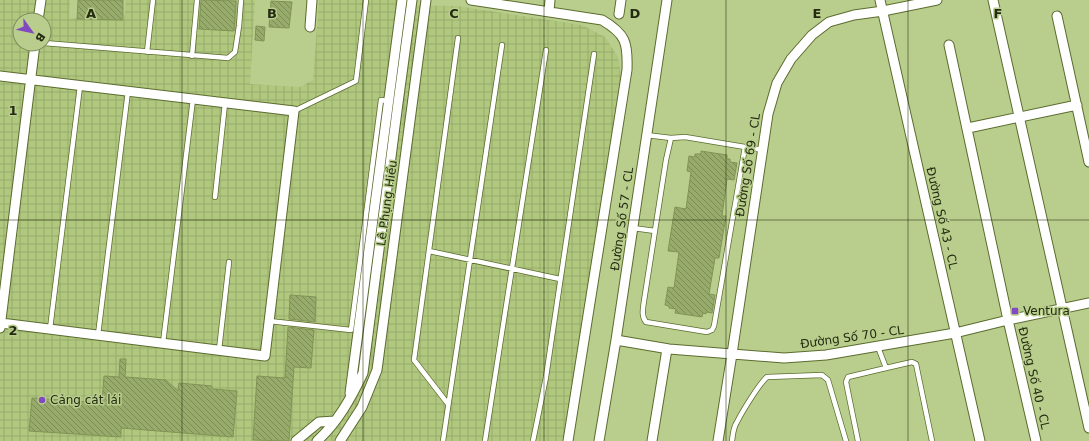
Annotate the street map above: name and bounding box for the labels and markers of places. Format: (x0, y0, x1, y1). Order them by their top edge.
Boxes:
place label: Ventura (1023, 304, 1070, 318)
marker: Ventura (1010, 306, 1020, 316)
place label: Cảng cát lái (50, 393, 121, 407)
marker: Cảng cát lái (37, 395, 47, 405)

